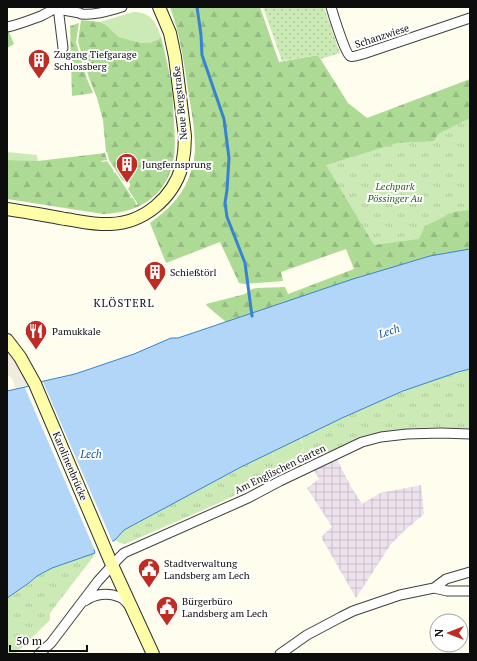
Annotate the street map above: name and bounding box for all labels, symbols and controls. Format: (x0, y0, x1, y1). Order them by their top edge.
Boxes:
street label: Schanzwiese (353, 21, 411, 51)
building icon: Zugang Tiefgarage Schlossberg (26, 47, 52, 80)
place label: Zugang Tiefgarage Schlossberg (54, 48, 137, 73)
street label: Neue Bergstraße (170, 65, 190, 141)
building icon: Jungfernsprung (114, 151, 140, 184)
place label: Jungfernsprung (142, 158, 212, 171)
park label: Lechpark Pössinger Au (367, 180, 422, 205)
building icon: Schießtörl (142, 259, 168, 292)
place label: Schießtörl (170, 266, 216, 279)
district label: KLÖSTERL (93, 296, 155, 310)
restaurant icon: Pamukkale (23, 318, 49, 351)
water label: Lech (376, 321, 401, 341)
place label: Pamukkale (52, 325, 101, 338)
street label: Karolinenbrücke (50, 430, 90, 502)
street label: Am Englischen Garten (232, 441, 328, 497)
water label: Lech (79, 447, 102, 461)
public building icon: Stadtverwaltung Landsberg am Lech (136, 556, 162, 589)
place label: Stadtverwaltung Landsberg am Lech (164, 557, 250, 582)
public building icon: Bürgerbüro Landsberg am Lech (154, 594, 180, 627)
place label: Bürgerbüro Landsberg am Lech (182, 595, 268, 620)
north arrow (429, 613, 469, 653)
scale bar (10, 627, 87, 653)
text: N (432, 628, 446, 637)
text: 50 m (16, 633, 43, 648)

